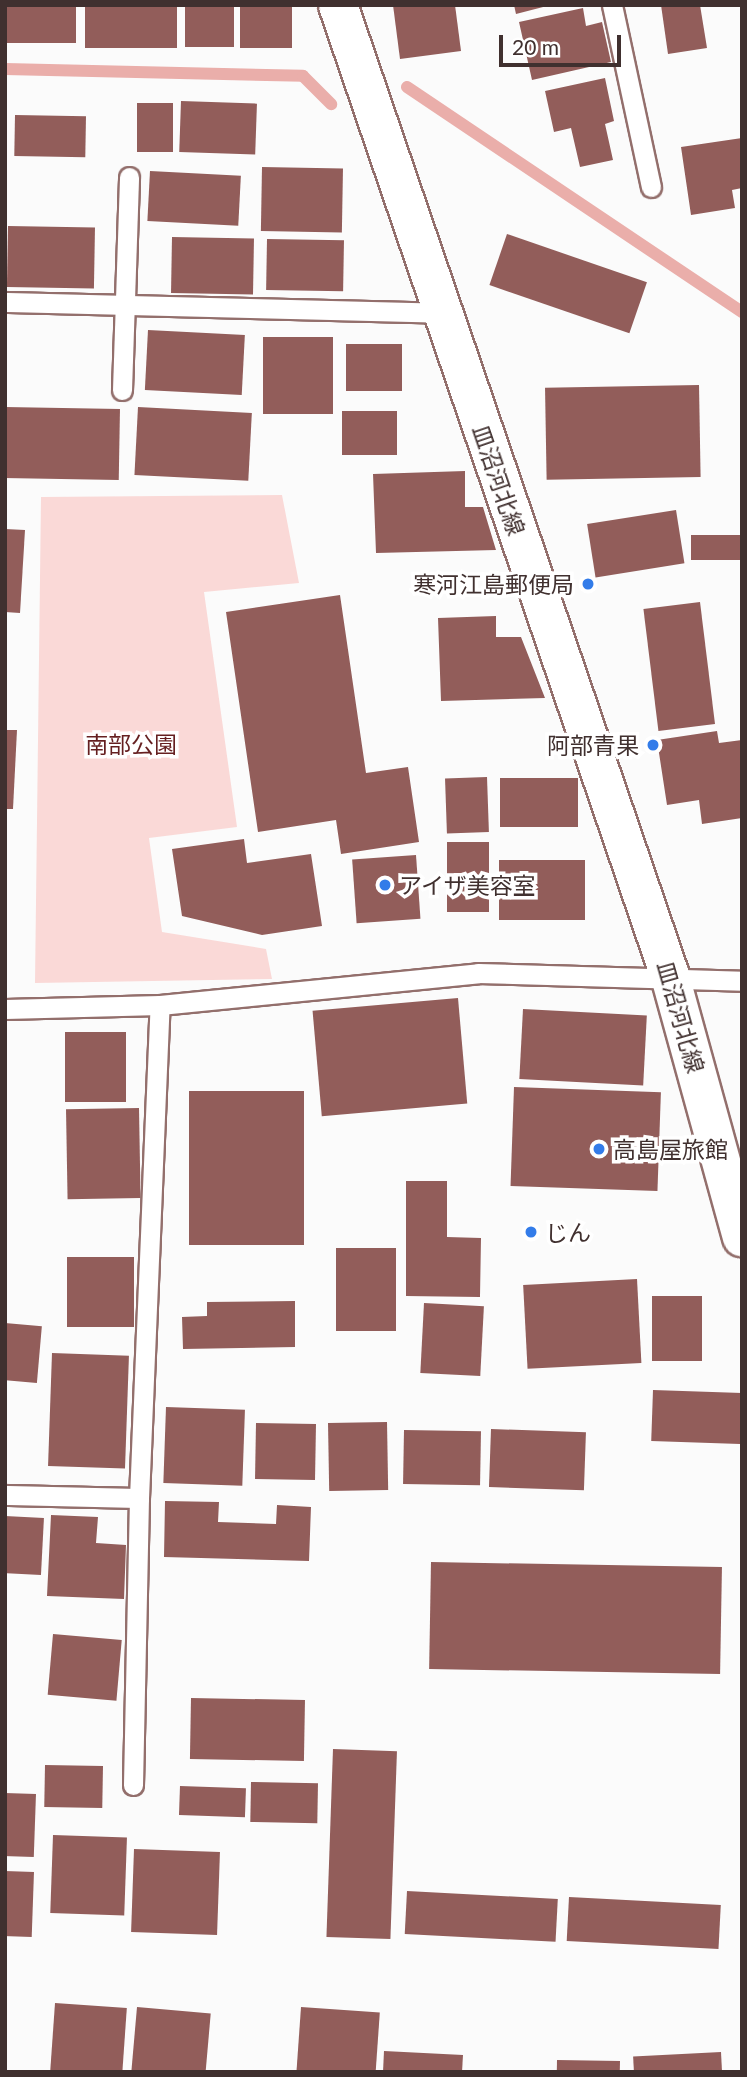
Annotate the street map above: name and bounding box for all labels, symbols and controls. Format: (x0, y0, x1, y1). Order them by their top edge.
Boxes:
scale bar (502, 21, 624, 65)
text: 20 m (512, 34, 559, 59)
street label: 皿沼河北線 (467, 421, 531, 539)
place label: 寒河江島郵便局 (413, 570, 574, 598)
marker: 寒河江島郵便局 (580, 576, 596, 592)
park label: 南部公園 (85, 730, 177, 758)
place label: 阿部青果 (547, 731, 639, 759)
marker: 阿部青果 (645, 737, 661, 753)
place label: アイザ美容室 (399, 871, 537, 899)
marker: アイザ美容室 (377, 877, 393, 893)
street label: 皿沼河北線 (652, 958, 710, 1076)
place label: 高島屋旅館 (613, 1135, 728, 1163)
marker: 高島屋旅館 (591, 1141, 607, 1157)
place label: じん (545, 1218, 591, 1246)
marker: じん (523, 1224, 539, 1240)

